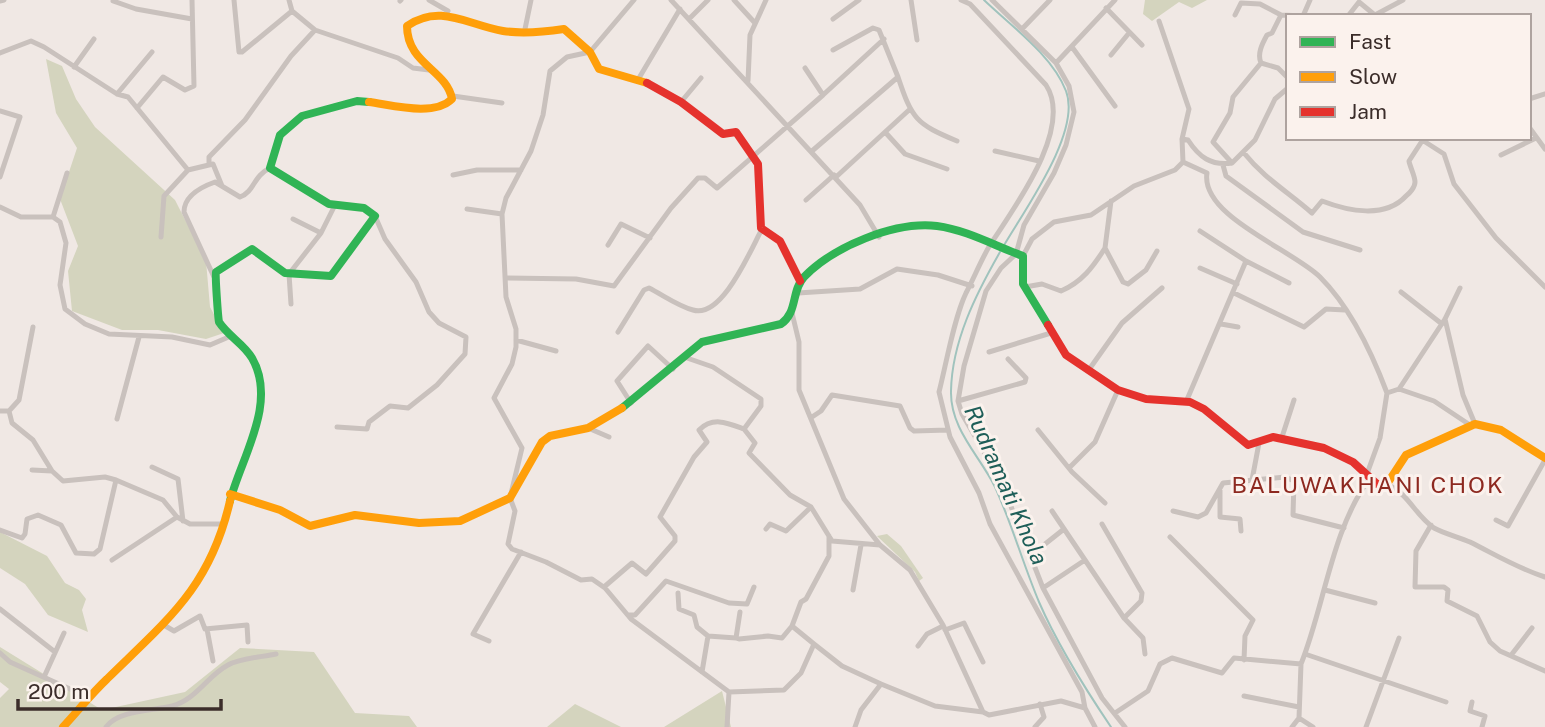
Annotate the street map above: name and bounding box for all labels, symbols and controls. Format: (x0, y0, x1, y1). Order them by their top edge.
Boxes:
legend (1286, 14, 1531, 140)
text: Fast (1349, 29, 1391, 54)
text: Slow (1349, 64, 1397, 89)
text: Jam (1349, 99, 1387, 124)
water label: Rudramati Khola (959, 401, 1054, 569)
district label: BALUWAKHANI CHOK (1231, 471, 1505, 498)
scale bar (18, 668, 220, 712)
text: 200 m (28, 679, 89, 704)

